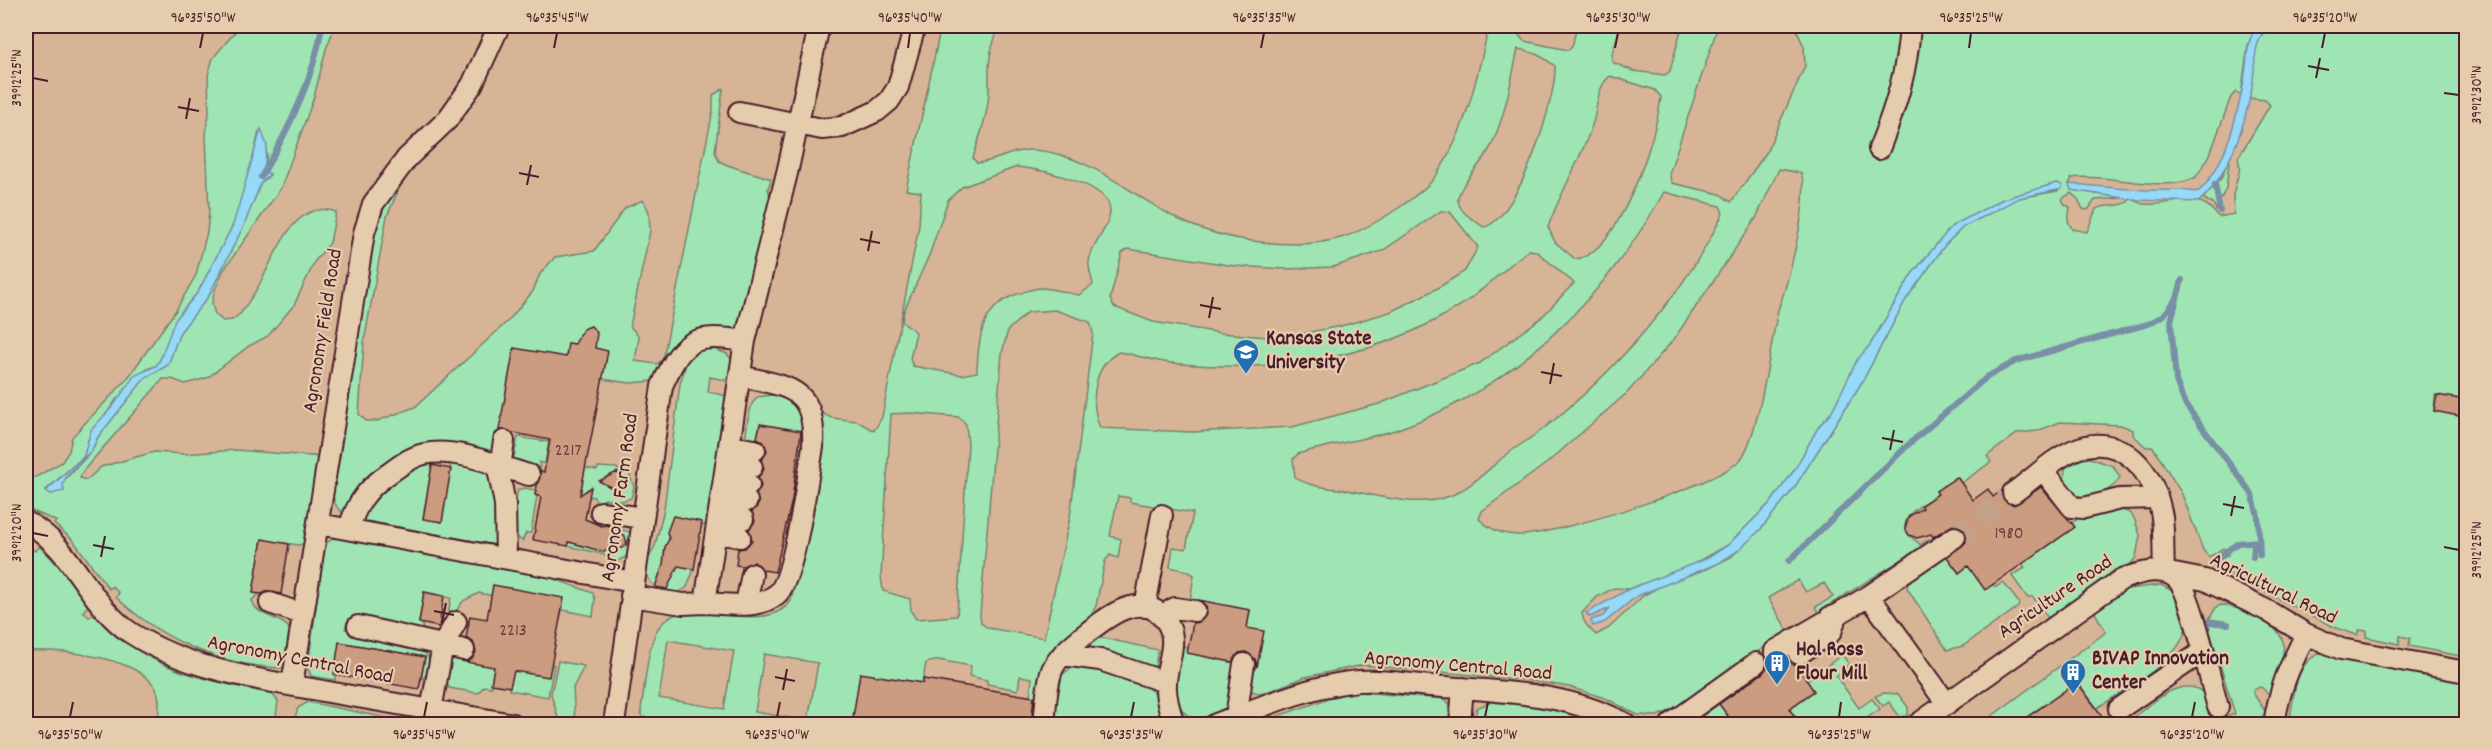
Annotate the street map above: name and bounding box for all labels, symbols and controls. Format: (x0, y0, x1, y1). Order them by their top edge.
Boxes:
text: 96°35'50"W (171, 8, 236, 30)
text: 96°35'45"W (526, 8, 589, 30)
text: 96°35'40"W (878, 8, 942, 30)
text: 96°35'35"W (1232, 8, 1296, 30)
text: 96°35'30"W (1586, 8, 1651, 30)
text: 96°35'25"W (1939, 8, 2003, 30)
text: 96°35'20"W (2293, 8, 2358, 30)
text: 39°12'25"N (7, 49, 29, 107)
text: 39°12'30"N (2467, 66, 2489, 124)
street label: Agronomy Field Road (296, 247, 352, 415)
place label: Kansas State University (1266, 325, 1371, 379)
school or university icon: Kansas State University (1231, 337, 1261, 375)
street label: Agronomy Farm Road (594, 412, 648, 584)
house number: 2217 (555, 439, 581, 464)
text: 39°12'20"N (7, 504, 29, 562)
text: 39°12'25"N (2467, 521, 2489, 579)
house number: 1980 (1994, 522, 2024, 547)
street label: Agricultural Road (2204, 546, 2342, 634)
street label: Agriculture Road (1993, 548, 2119, 648)
house number: 2213 (499, 619, 527, 644)
street label: Agronomy Central Road (205, 628, 395, 694)
place label: Hal Ross Flour Mill (1796, 636, 1869, 690)
street label: Agronomy Central Road (1363, 644, 1553, 690)
place label: BIVAP Innovation Center (2092, 645, 2229, 699)
building icon: Hal Ross Flour Mill (1762, 648, 1792, 686)
building icon: BIVAP Innovation Center (2058, 657, 2088, 695)
text: 96°35'50"W (38, 725, 103, 747)
text: 96°35'45"W (393, 725, 456, 747)
text: 96°35'40"W (745, 725, 809, 747)
text: 96°35'35"W (1099, 725, 1163, 747)
text: 96°35'30"W (1453, 725, 1518, 747)
text: 96°35'25"W (1807, 725, 1871, 747)
text: 96°35'20"W (2160, 725, 2225, 747)

